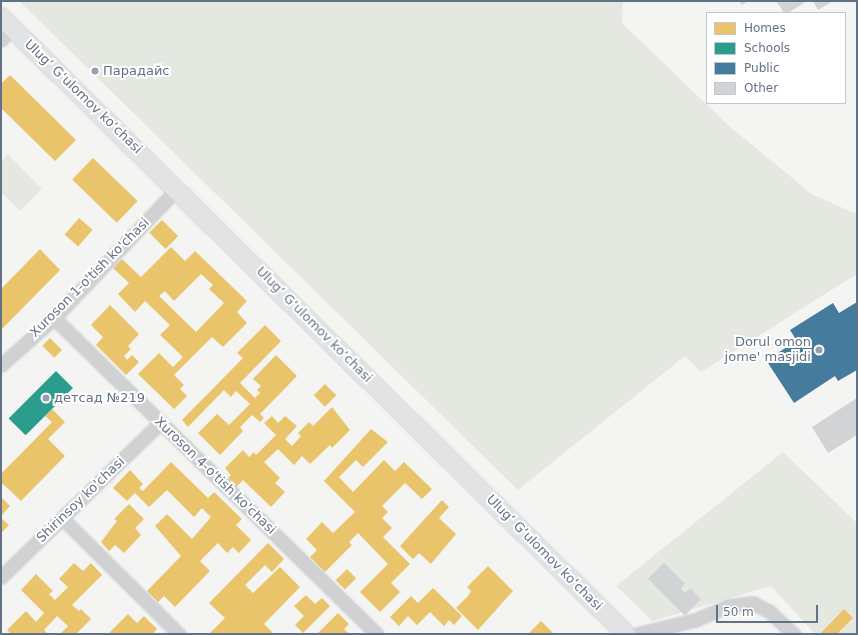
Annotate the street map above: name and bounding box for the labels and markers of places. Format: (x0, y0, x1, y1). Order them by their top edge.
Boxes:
place label: Парадайс (103, 63, 170, 79)
marker: Парадайс (90, 66, 100, 76)
place label: Dorul omon jome' masjidi (725, 335, 811, 366)
marker: Dorul omon jome' masjidi (814, 345, 824, 355)
place label: детсад №219 (54, 390, 145, 406)
marker: детсад №219 (41, 393, 51, 403)

